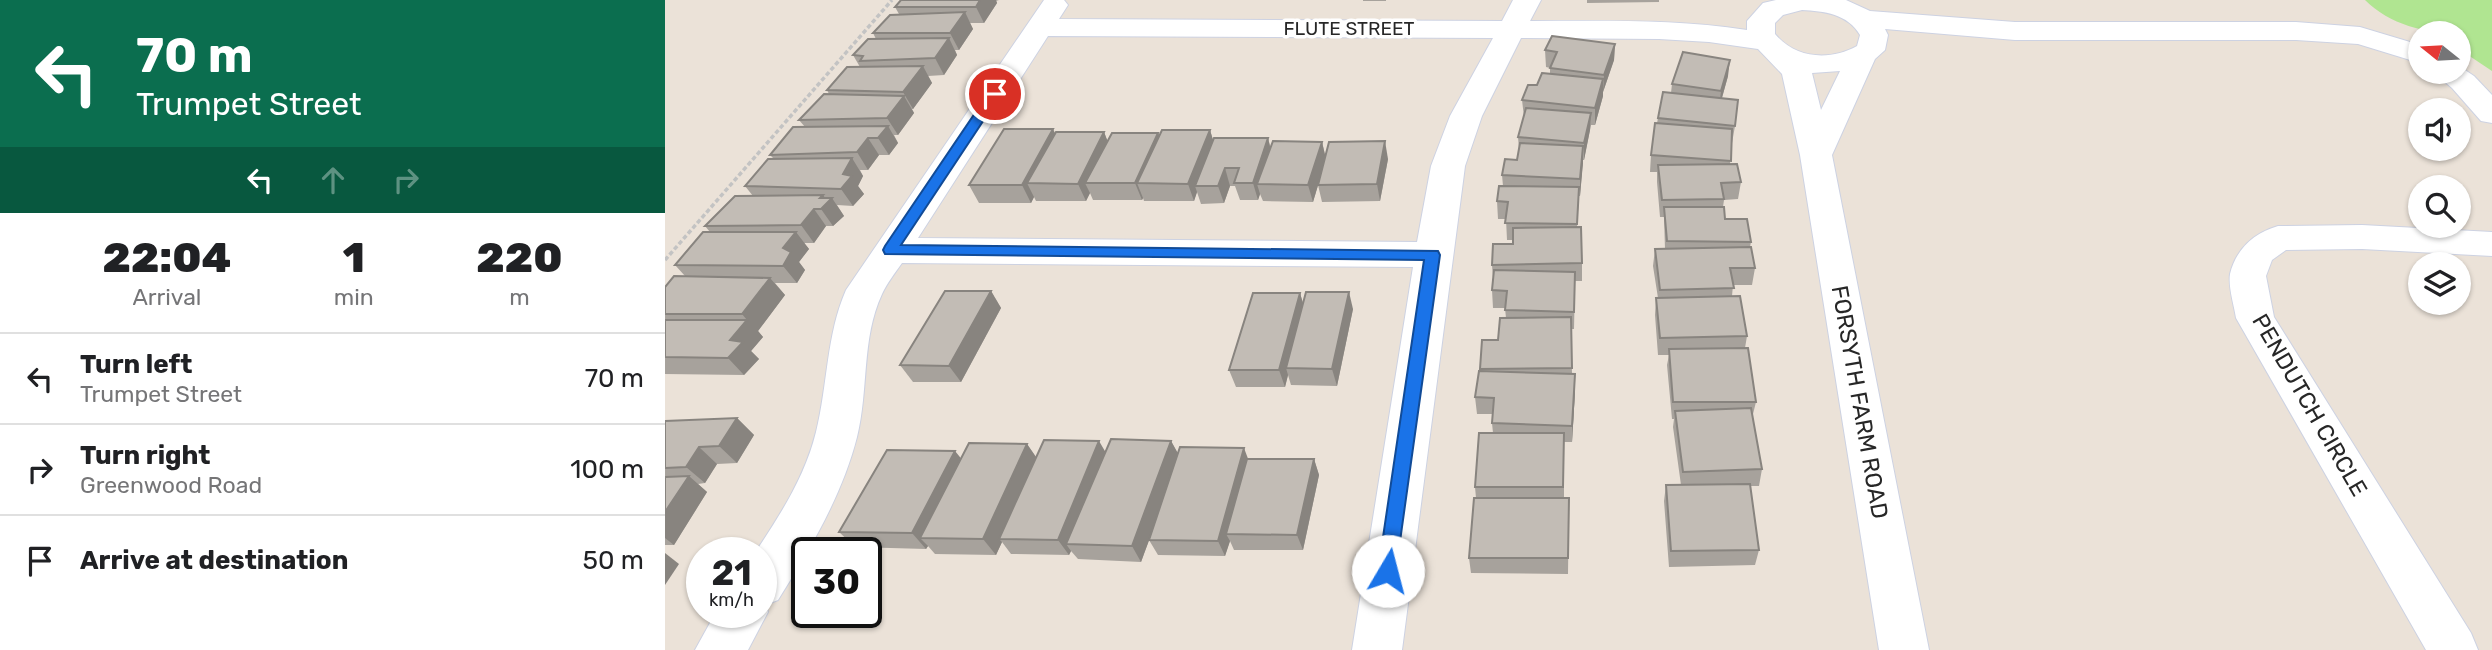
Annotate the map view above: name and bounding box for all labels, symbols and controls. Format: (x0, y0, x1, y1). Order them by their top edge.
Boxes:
street label: FLUTE STREET (1283, 17, 1415, 40)
north arrow (2408, 21, 2471, 84)
map controls (2408, 21, 2471, 315)
text: 70 m (136, 26, 253, 84)
icon: left (21, 28, 112, 119)
pin (965, 64, 1025, 124)
icon: arrive (976, 75, 1014, 113)
text: Trumpet Street (136, 85, 362, 123)
button: sound (2408, 98, 2471, 161)
icon: left (241, 161, 279, 199)
icon: ahead (314, 161, 352, 199)
icon: right (387, 161, 425, 199)
button: search (2408, 175, 2471, 238)
text: 22:04 (102, 233, 231, 283)
text: 1 (343, 233, 365, 283)
text: 220 (476, 233, 563, 283)
button: layers (2408, 252, 2471, 315)
text: Arrival (132, 283, 201, 311)
text: min (334, 283, 374, 311)
text: m (509, 283, 530, 311)
street label: FORSYTH FARM ROAD (1826, 283, 1894, 521)
street label: PENDUTCH CIRCLE (2246, 309, 2374, 501)
text: Turn left (80, 349, 192, 380)
icon: left (21, 360, 59, 398)
text: 70 m (585, 363, 644, 394)
text: Trumpet Street (80, 380, 242, 408)
text: Turn right (80, 440, 210, 471)
icon: right (21, 451, 59, 489)
text: 100 m (570, 454, 644, 485)
text: Greenwood Road (80, 471, 262, 499)
position arrow (1351, 534, 1425, 608)
speed limit sign: 30 (791, 537, 882, 628)
icon: arrive (21, 542, 59, 580)
text: Arrive at destination (80, 545, 348, 576)
text: 50 m (583, 545, 644, 576)
text: 21 (711, 552, 752, 594)
text: km/h (709, 589, 754, 611)

